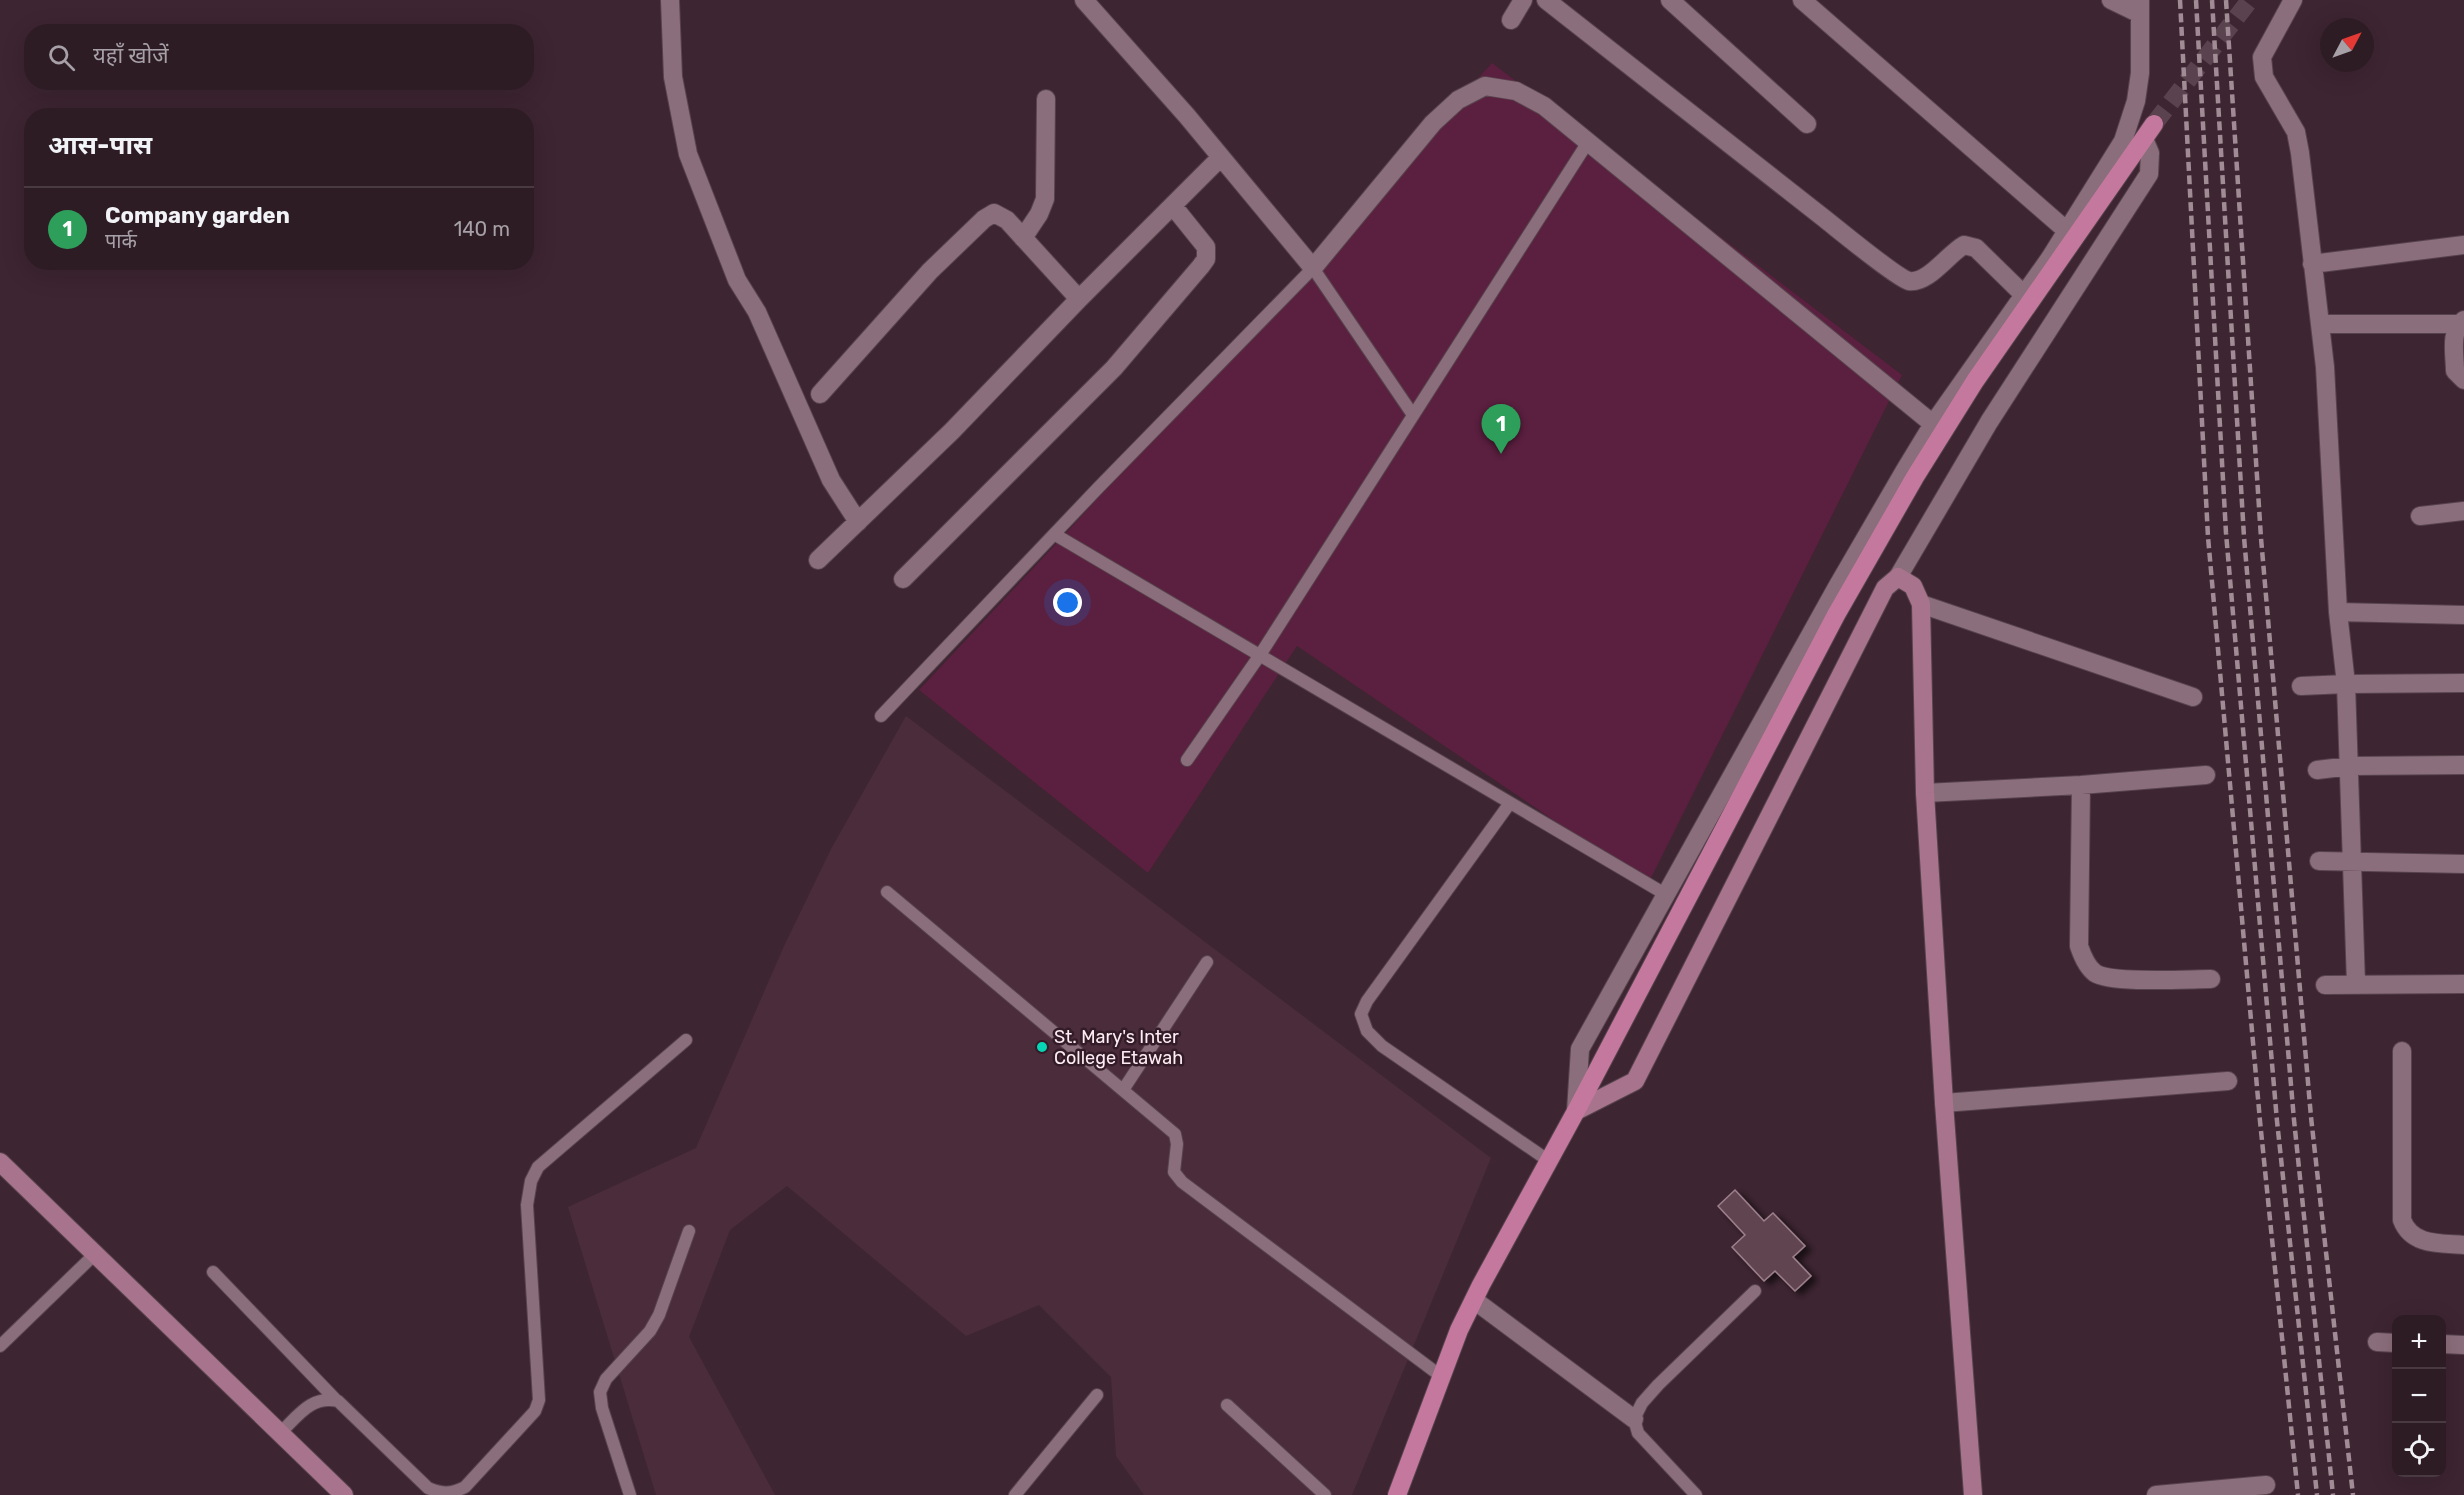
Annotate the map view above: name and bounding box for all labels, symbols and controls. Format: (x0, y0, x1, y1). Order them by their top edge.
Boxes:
north arrow (2320, 18, 2374, 72)
search box (24, 24, 534, 90)
icon: search (45, 41, 78, 74)
text: यहाँ खोजें (93, 42, 169, 69)
text: आस-पास (48, 130, 152, 161)
text: Company garden (105, 202, 290, 229)
text: 1 (63, 217, 72, 241)
text: 140 m (454, 217, 510, 241)
text: पार्क (105, 229, 137, 253)
pin: 1 (1482, 404, 1520, 454)
your location (1053, 588, 1082, 617)
place label: St. Mary's Inter College Etawah (1054, 1026, 1183, 1069)
marker: St. Mary's Inter College Etawah (1035, 1040, 1049, 1054)
map controls (2392, 1315, 2446, 1477)
button: + (2392, 1315, 2446, 1369)
button: − (2392, 1369, 2446, 1423)
button: locate (2392, 1423, 2446, 1477)

